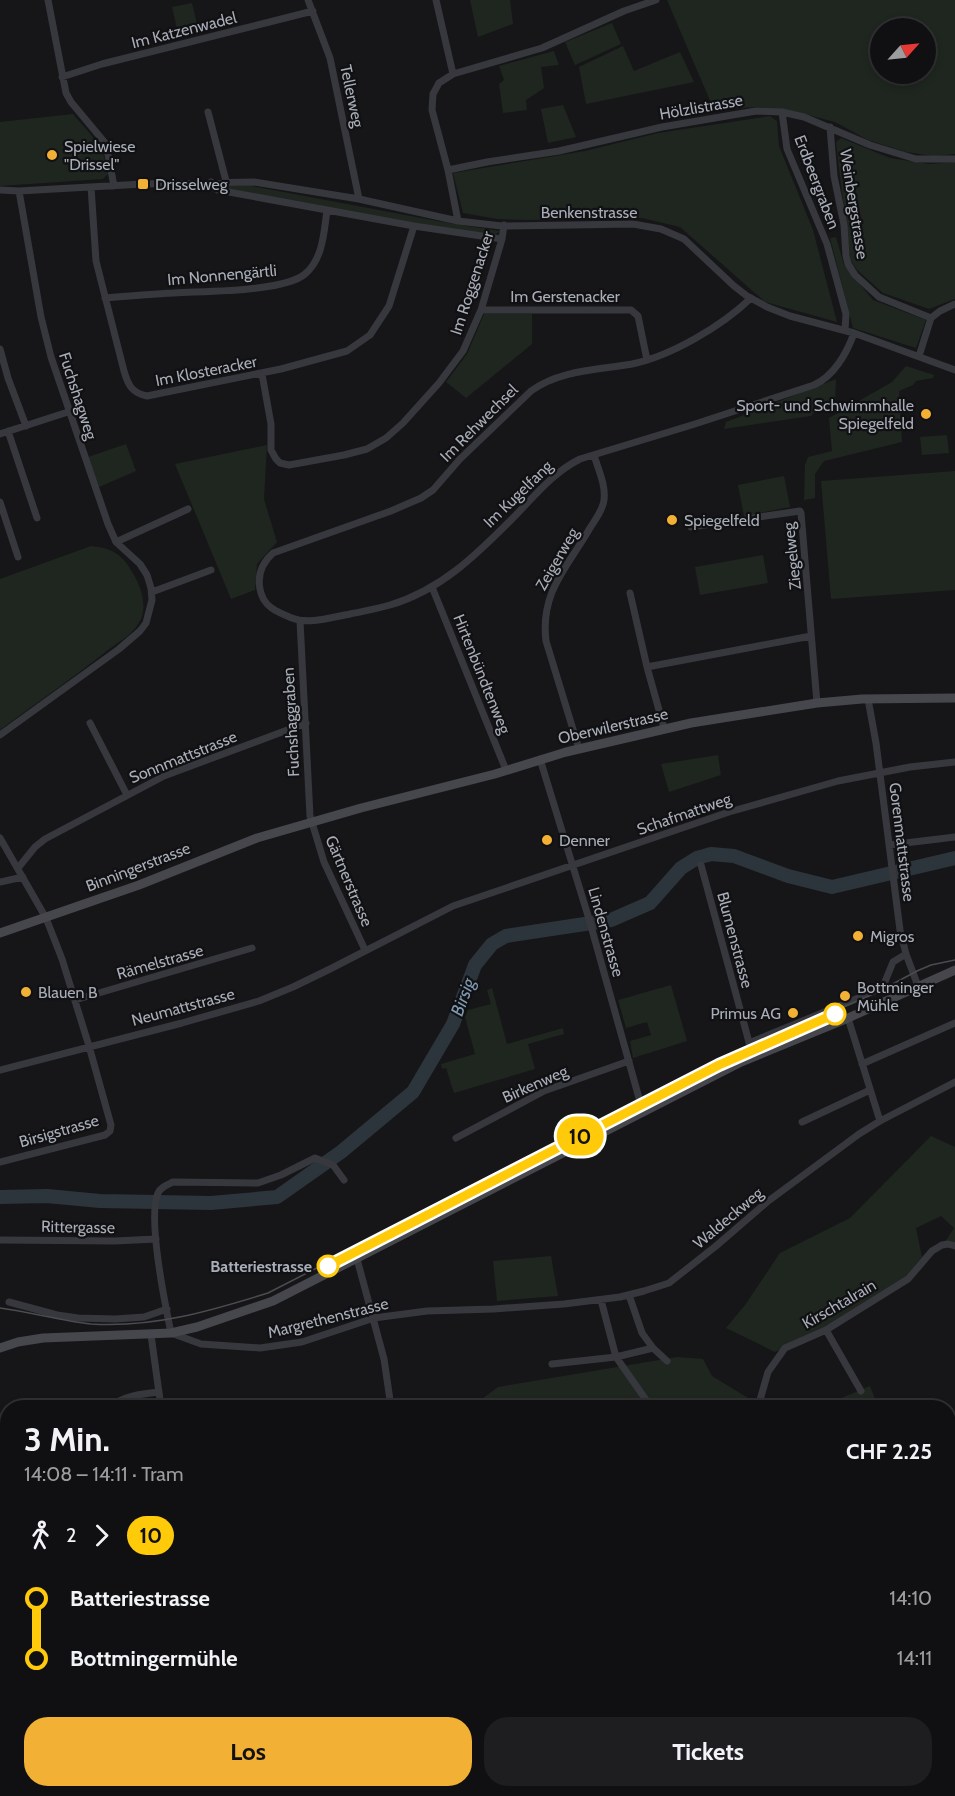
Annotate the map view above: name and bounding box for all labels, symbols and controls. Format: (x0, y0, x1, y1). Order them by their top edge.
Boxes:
street label: Im Katzenwadel (129, 8, 239, 52)
north arrow (870, 18, 936, 84)
map controls (870, 18, 936, 84)
street label: Tellerweg (336, 63, 368, 130)
street label: Hölzlistrasse (658, 90, 744, 124)
street label: Erdbeergraben (790, 132, 844, 232)
place label: Spielwiese "Drissel" (64, 137, 135, 174)
marker: Spielwiese "Drissel" (45, 148, 59, 162)
street label: Weinbergstrasse (836, 148, 872, 260)
place label: Drisselweg (155, 175, 229, 194)
marker: Drisselweg (136, 177, 150, 191)
street label: Benkenstrasse (541, 203, 637, 222)
street label: Im Roggenacker (446, 228, 498, 337)
street label: Im Nonnengärtli (167, 261, 277, 289)
street label: Im Gerstenacker (510, 287, 621, 306)
street label: Fuchshagweg (55, 350, 101, 443)
street label: Im Klosteracker (154, 352, 259, 390)
street label: Im Rehwechsel (436, 380, 522, 466)
place label: Sport- und Schwimmhalle Spiegelfeld (736, 396, 914, 433)
marker: Sport- und Schwimmhalle Spiegelfeld (919, 407, 933, 421)
street label: Im Kugelfang (480, 456, 557, 532)
place label: Spiegelfeld (684, 511, 760, 530)
marker: Spiegelfeld (665, 513, 679, 527)
street label: Ziegelweg (779, 520, 805, 591)
street label: Zeigerweg (532, 524, 583, 594)
street label: Hirtenbündtenweg (449, 611, 515, 737)
street label: Fuchshaggraben (279, 667, 303, 777)
street label: Oberwilerstrasse (556, 704, 670, 748)
street label: Sonnmattstrasse (126, 727, 240, 787)
street label: Gorenmattstrasse (885, 781, 919, 903)
street label: Schafmattweg (634, 789, 734, 839)
place label: Denner (559, 831, 611, 850)
street label: Gärtnerstrasse (321, 833, 377, 929)
marker: Denner (540, 833, 554, 847)
street label: Binningerstrasse (83, 838, 193, 896)
street label: Lindenstrasse (584, 885, 628, 979)
street label: Blumenstrasse (713, 890, 757, 990)
place label: Migros (870, 927, 915, 946)
marker: Migros (851, 929, 865, 943)
street label: Rämelstrasse (114, 941, 206, 983)
water label: Birsig (446, 974, 480, 1019)
place label: Bottminger Mühle (857, 978, 935, 1015)
place label: Blauen B (38, 983, 98, 1002)
street label: Neumattstrasse (129, 984, 237, 1030)
marker: Blauen B (19, 985, 33, 999)
marker: Bottminger Mühle (838, 989, 852, 1003)
unlabelled marker (824, 1003, 846, 1025)
place label: Primus AG (710, 1004, 781, 1023)
marker: Primus AG (786, 1006, 800, 1020)
street label: Birkenweg (499, 1061, 572, 1107)
street label: Birsigstrasse (17, 1111, 101, 1151)
line badge: 10 (553, 1116, 607, 1156)
text: 10 (569, 1124, 591, 1149)
street label: Waldeckweg (689, 1183, 767, 1253)
street label: Rittergasse (41, 1217, 115, 1237)
marker: Batteriestrasse (317, 1255, 339, 1277)
place label: Batteriestrasse (210, 1257, 312, 1276)
street label: Kirschtalrain (799, 1275, 879, 1333)
street label: Margrethenstrasse (266, 1294, 390, 1342)
text: 3 Min. (24, 1419, 110, 1459)
text: CHF 2.25 (846, 1438, 932, 1465)
text: 14:08 – 14:11 · Tram (24, 1462, 183, 1486)
icon: walk (24, 1519, 57, 1552)
icon: forward (85, 1519, 118, 1552)
text: 2 (66, 1523, 76, 1547)
text: 10 (139, 1523, 162, 1548)
text: Batteriestrasse (70, 1585, 210, 1612)
text: 14:10 (889, 1586, 932, 1610)
text: Bottmingermühle (70, 1645, 238, 1672)
text: 14:11 (897, 1646, 932, 1670)
button: Los (24, 1717, 472, 1786)
button: Tickets (484, 1717, 932, 1786)

